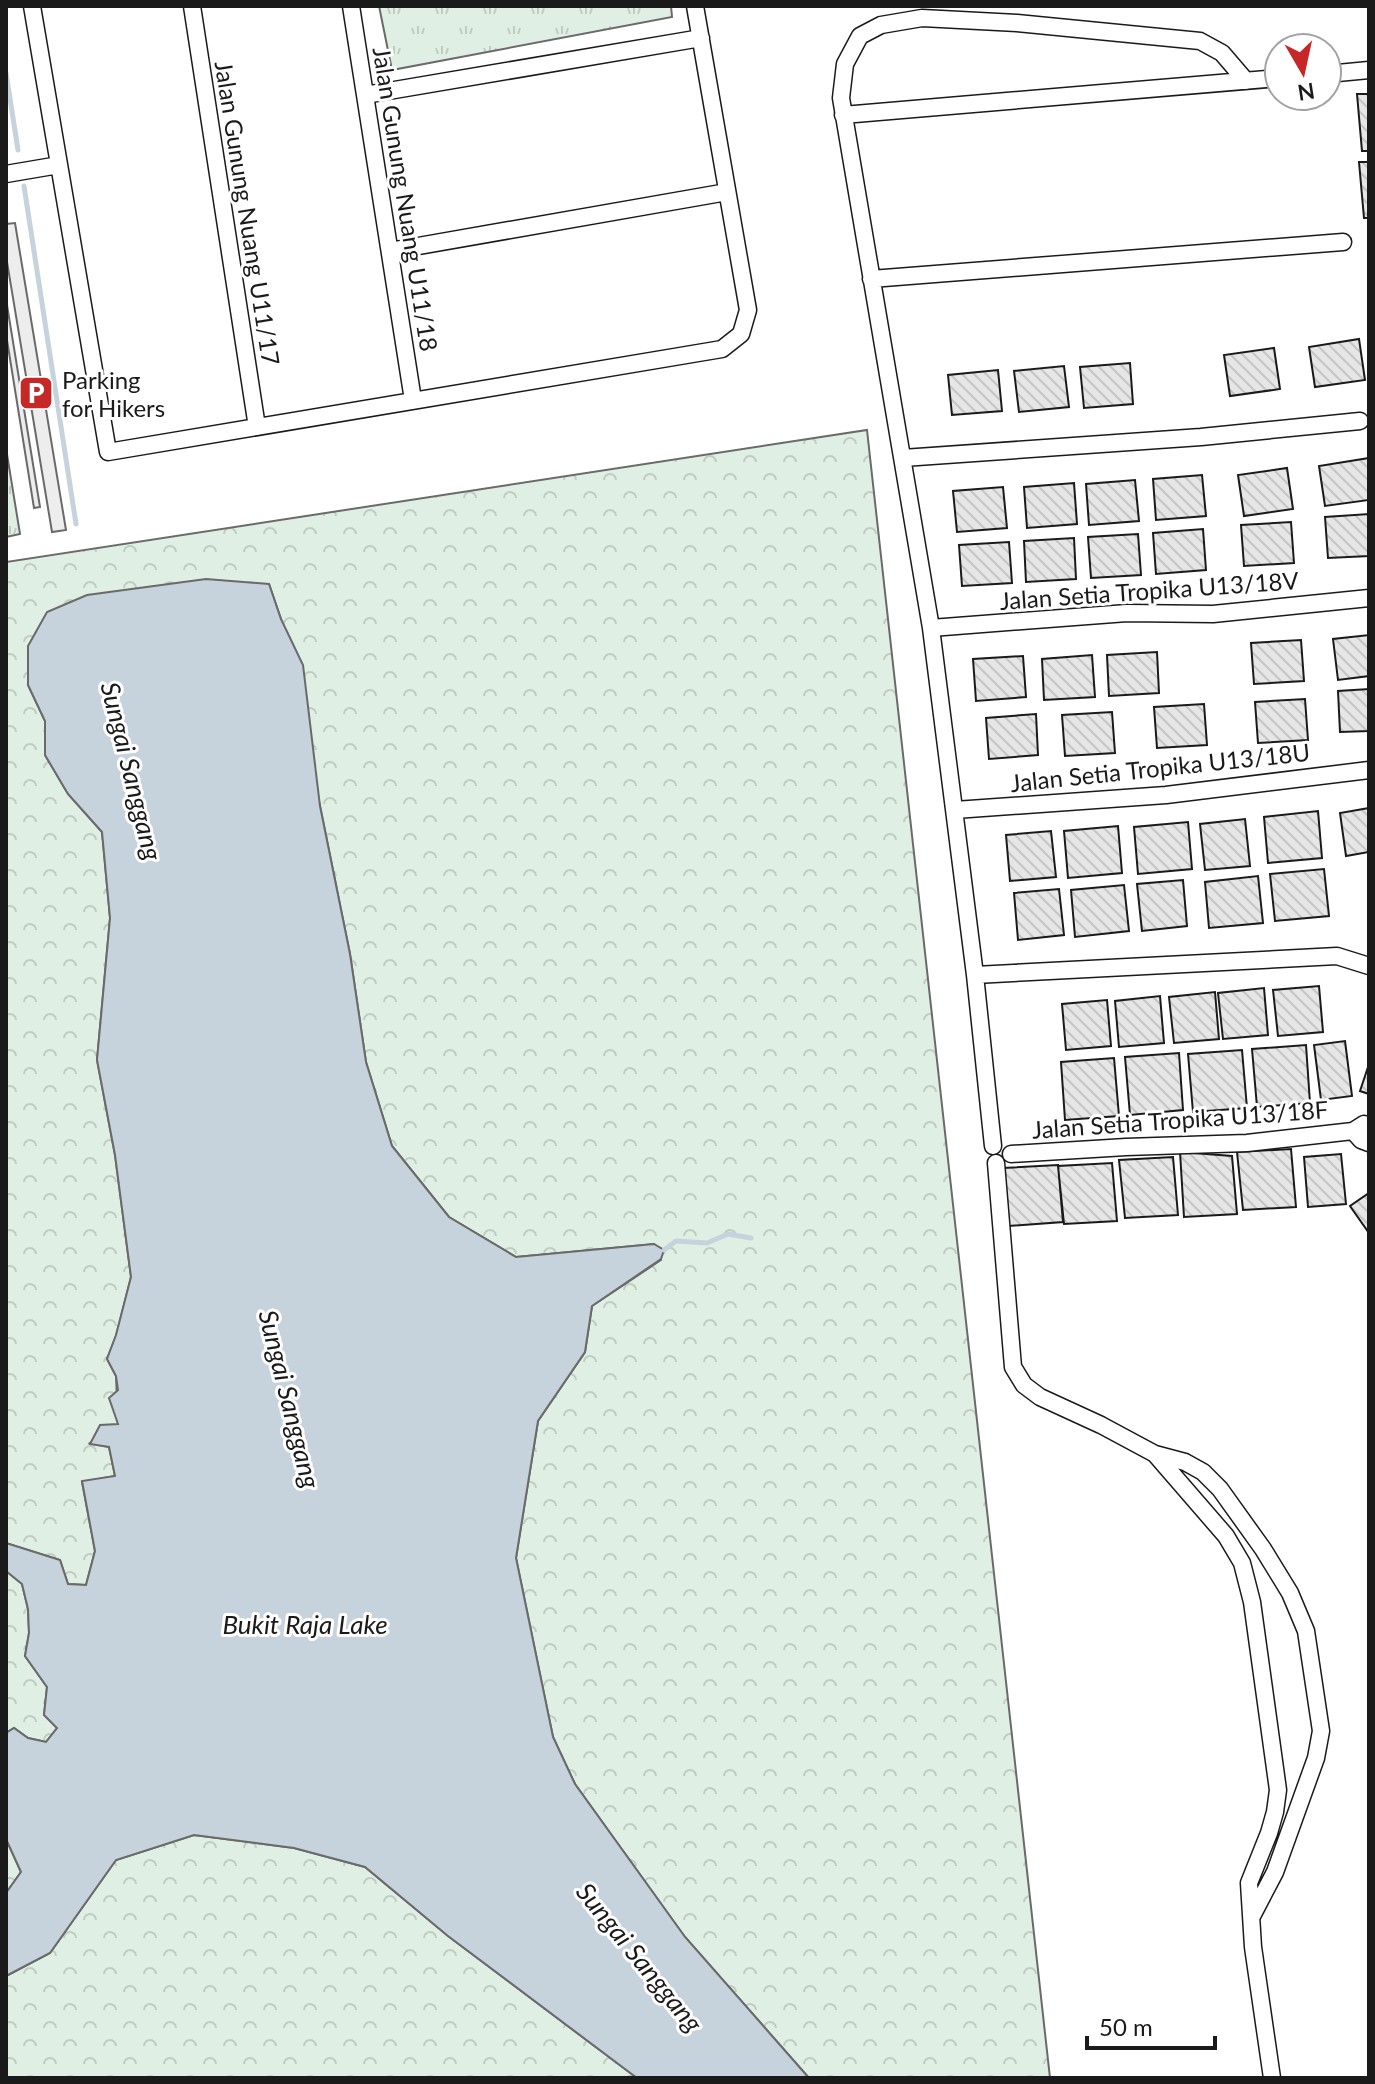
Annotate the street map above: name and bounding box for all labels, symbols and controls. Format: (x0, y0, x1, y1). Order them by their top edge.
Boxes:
north arrow (1263, 32, 1343, 112)
street label: Jalan Gunung Nuang U11/18 (368, 45, 444, 353)
street label: Jalan Gunung Nuang U11/17 (210, 59, 286, 367)
text: N (1296, 78, 1317, 107)
place label: Parking for Hikers (62, 365, 165, 422)
parking icon: Parking for Hikers (17, 374, 55, 412)
street label: Jalan Setia Tropika U13/18V (999, 565, 1300, 615)
water label: Sungai Sanggang (94, 679, 170, 864)
street label: Jalan Setia Tropika U13/18U (1009, 737, 1311, 797)
street label: Jalan Setia Tropika U13/18F (1031, 1094, 1329, 1144)
water label: Sungai Sanggang (252, 1307, 328, 1492)
water label: Bukit Raja Lake (222, 1608, 388, 1640)
water label: Sungai Sanggang (570, 1876, 710, 2038)
scale bar (1087, 2000, 1215, 2050)
text: 50 m (1099, 2012, 1153, 2041)

